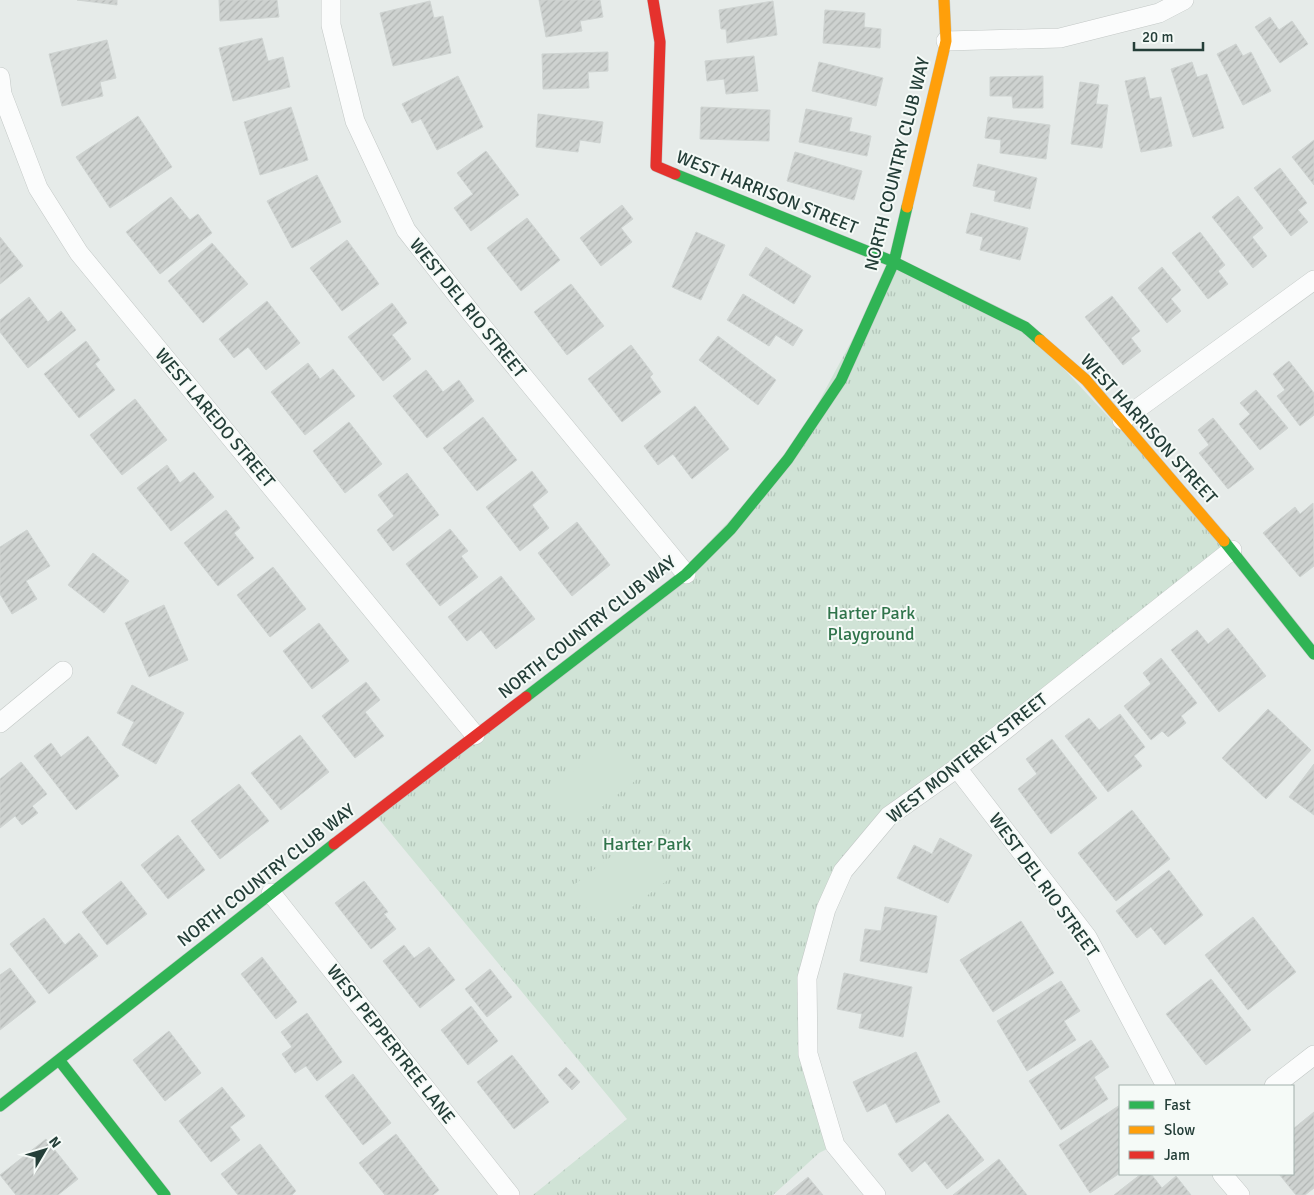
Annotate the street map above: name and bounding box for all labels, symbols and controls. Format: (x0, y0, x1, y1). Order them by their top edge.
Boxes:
scale bar (1134, 20, 1203, 52)
text: 20 m (1142, 28, 1173, 46)
street label: NORTH COUNTRY CLUB WAY (860, 55, 934, 273)
street label: WEST HARRISON STREET (673, 145, 861, 239)
street label: WEST DEL RIO STREET (405, 234, 531, 382)
street label: WEST LAREDO STREET (150, 344, 280, 492)
street label: WEST HARRISON STREET (1076, 349, 1222, 509)
street label: NORTH COUNTRY CLUB WAY (494, 551, 680, 703)
park label: Harter Park Playground (827, 602, 915, 645)
street label: WEST MONTEREY STREET (882, 688, 1052, 828)
street label: NORTH COUNTRY CLUB WAY (173, 799, 359, 951)
street label: WEST DEL RIO STREET (984, 808, 1104, 962)
park label: Harter Park (603, 833, 691, 855)
street label: WEST PEPPERTREE LANE (322, 960, 460, 1128)
legend (1119, 1085, 1294, 1175)
text: Fast (1164, 1096, 1191, 1114)
text: Slow (1164, 1121, 1195, 1139)
north arrow (20, 1125, 70, 1175)
text: N (45, 1133, 65, 1151)
text: Jam (1164, 1146, 1190, 1164)

